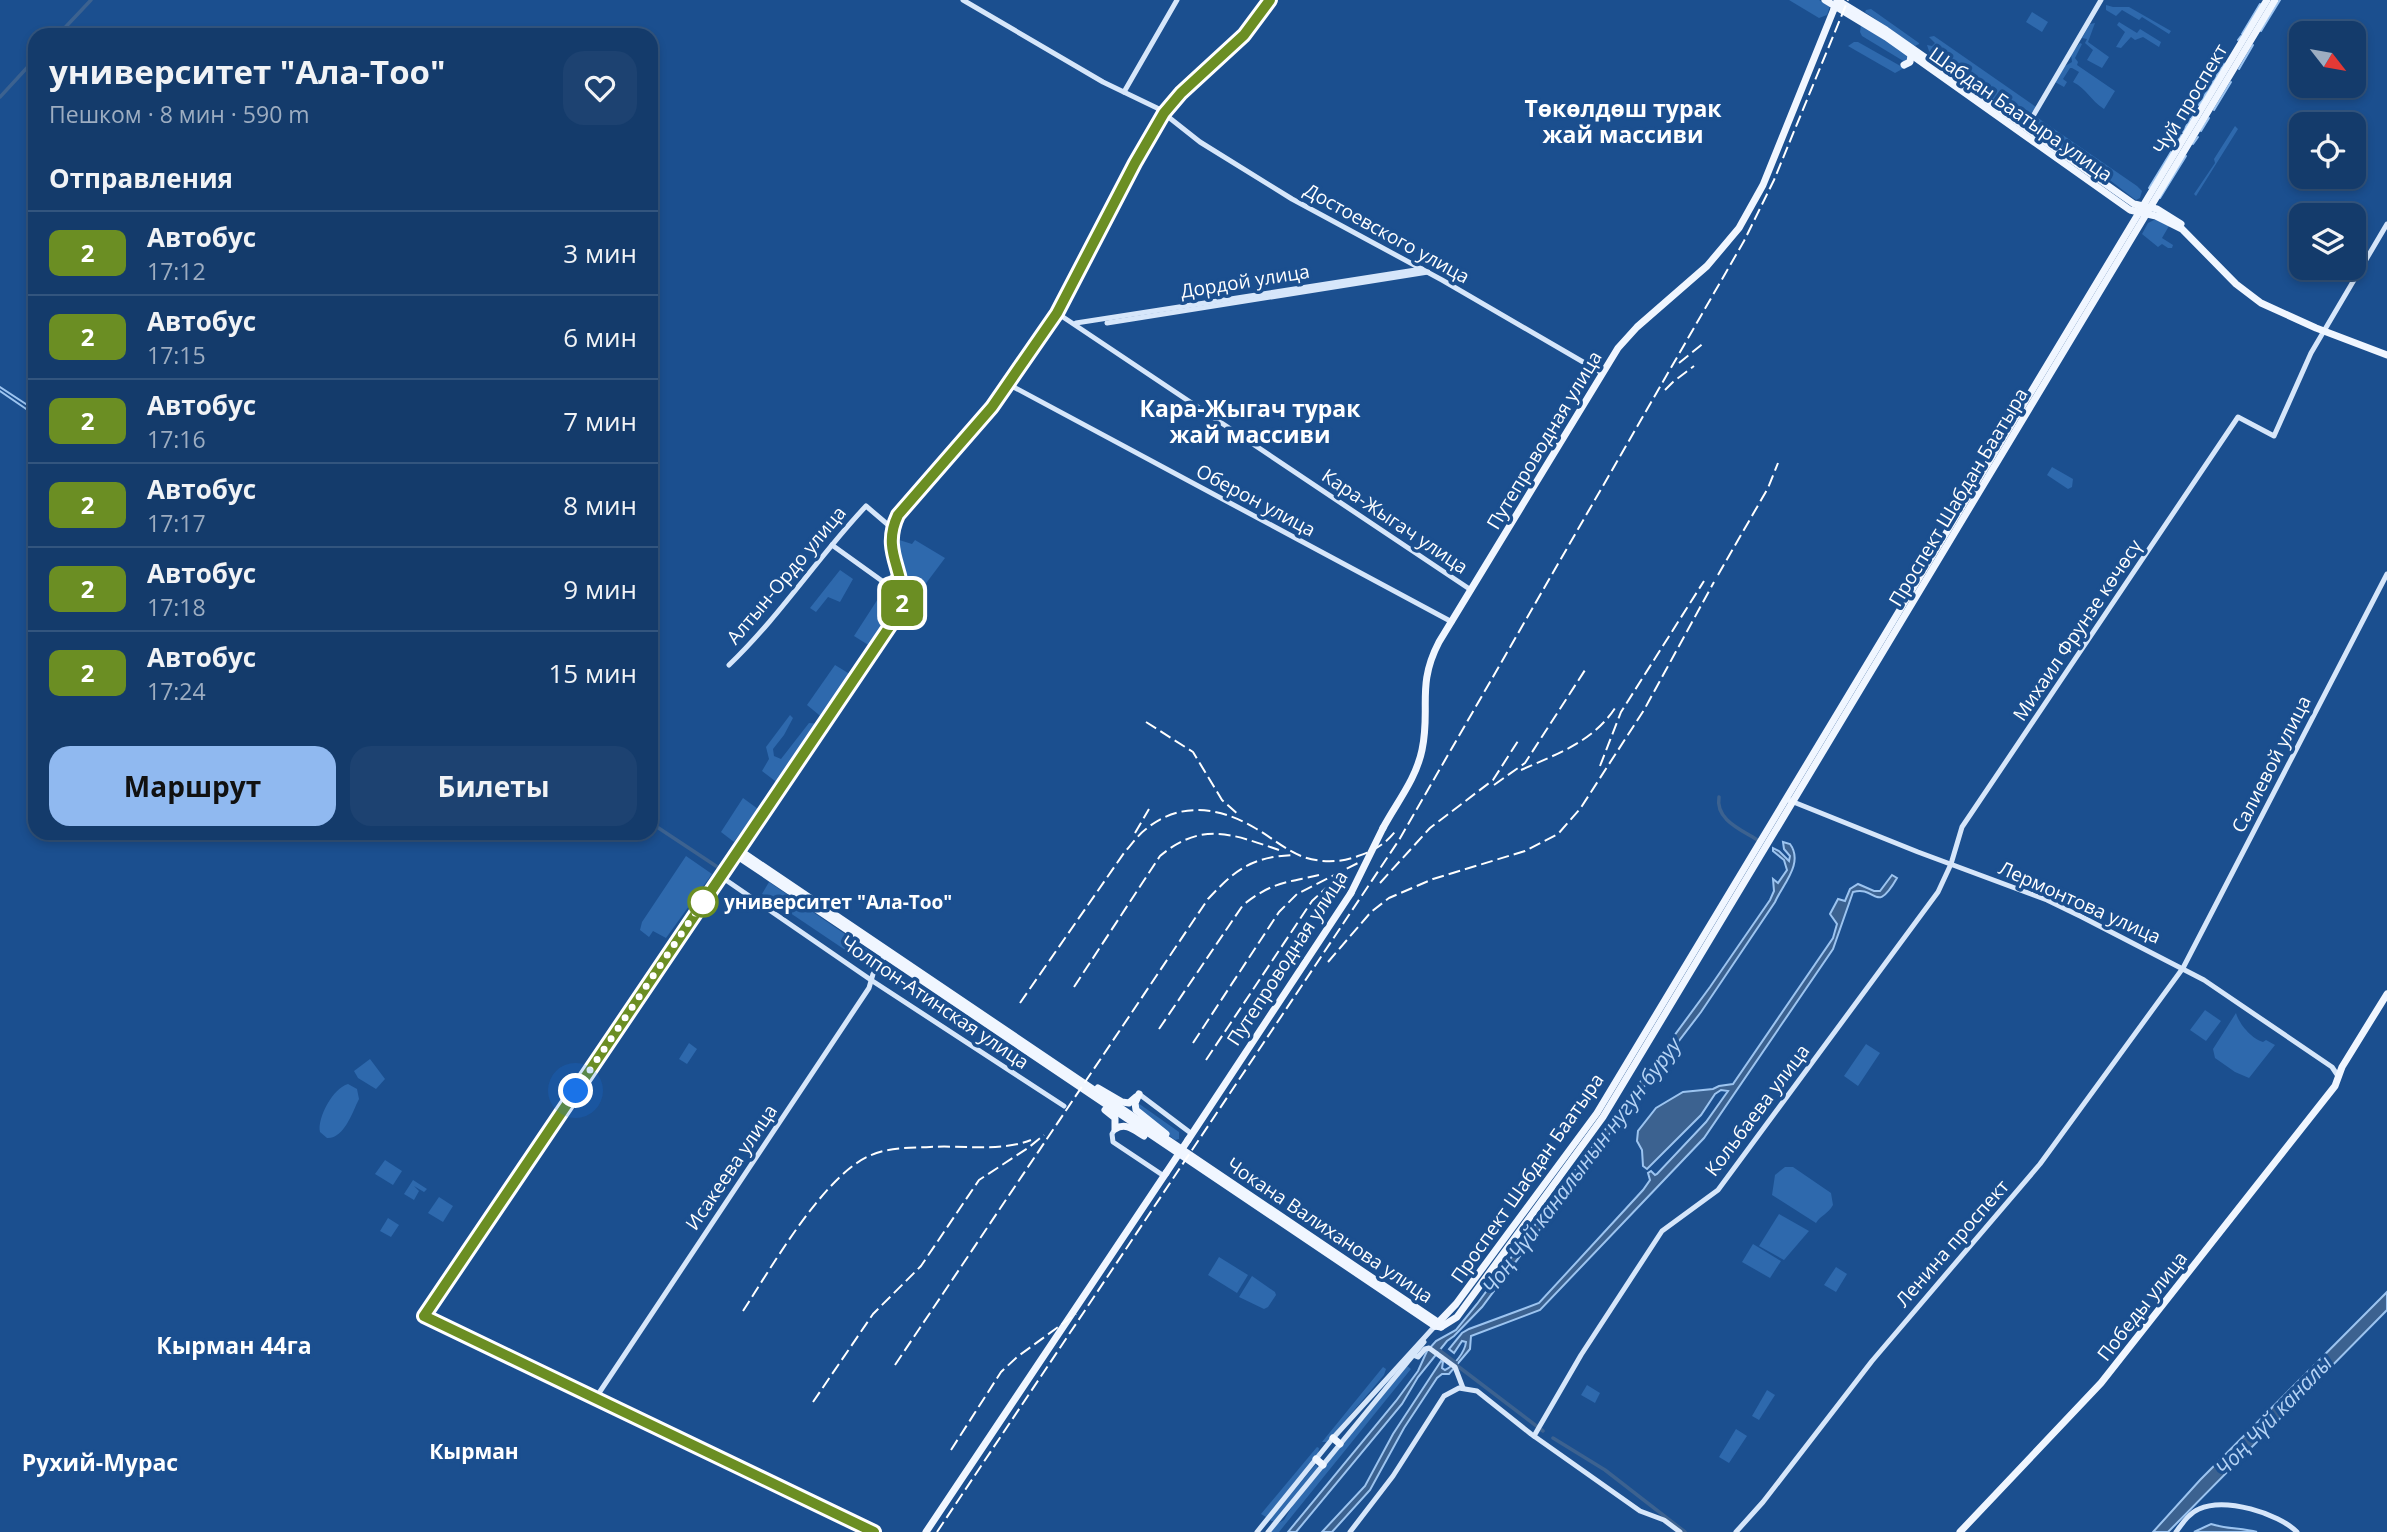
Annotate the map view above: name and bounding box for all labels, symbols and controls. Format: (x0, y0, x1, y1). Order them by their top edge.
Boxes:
north arrow (2289, 21, 2366, 98)
map controls (2289, 21, 2366, 280)
street label: Чуй проспект (2147, 39, 2233, 159)
street label: Шабдан Баатыра улица (1924, 41, 2118, 187)
text: университет "Ала-Тоо" (49, 49, 446, 94)
button: heart (563, 51, 637, 125)
district label: Төкөлдөш турак жай массиви (1524, 92, 1722, 150)
text: Пешком · 8 мин · 590 m (49, 98, 310, 130)
button: locate (2289, 112, 2366, 189)
text: Отправления (49, 160, 233, 196)
street label: Достоевского улица (1300, 177, 1474, 289)
button: layers (2289, 203, 2366, 280)
text: Автобус (147, 219, 256, 255)
text: 3 мин (563, 235, 637, 271)
text: 2 (81, 236, 94, 269)
text: 17:12 (147, 255, 206, 287)
street label: Дордой улица (1179, 258, 1311, 304)
text: Автобус (147, 303, 256, 339)
text: 6 мин (563, 319, 637, 355)
text: 2 (81, 320, 94, 353)
text: 17:15 (147, 339, 206, 371)
street label: Путепроводная улица (1480, 346, 1608, 534)
street label: Проспект Шабдан Баатыра (1882, 383, 2034, 611)
text: Автобус (147, 387, 256, 423)
district label: Кара-Жыгач турак жай массиви (1140, 392, 1361, 450)
text: 7 мин (563, 403, 637, 439)
text: 2 (81, 404, 94, 437)
text: 17:16 (147, 423, 206, 455)
street label: Оберон улица (1192, 458, 1320, 542)
street label: Кара-Жыгач улица (1317, 462, 1473, 580)
text: Автобус (147, 471, 256, 507)
text: 8 мин (563, 487, 637, 523)
text: 2 (81, 488, 94, 521)
street label: Алтын-Ордо улица (720, 500, 852, 650)
text: 17:17 (147, 507, 206, 539)
street label: Михаил Фрунзе көчөсү (2007, 534, 2148, 726)
text: Автобус (147, 555, 256, 591)
text: 9 мин (563, 571, 637, 607)
text: 2 (81, 572, 94, 605)
line badge: 2 (879, 580, 925, 626)
text: 2 (895, 586, 909, 619)
text: 17:18 (147, 591, 206, 623)
text: Автобус (147, 639, 256, 675)
text: 15 мин (548, 655, 637, 691)
text: 2 (81, 656, 94, 689)
text: 17:24 (147, 675, 206, 707)
street label: Салиевой улица (2225, 691, 2317, 837)
button: Маршрут (49, 746, 336, 826)
button: Билеты (350, 746, 637, 826)
street label: Лермонтова улица (1995, 855, 2165, 949)
street label: Путепроводная улица (1221, 865, 1353, 1051)
marker: университет "Ала-Тоо" (688, 887, 718, 917)
place label: университет "Ала-Тоо" (724, 889, 952, 915)
street label: Чолпон-Атинская улица (836, 929, 1034, 1075)
water label: Чоң Чүй каналынын нугун буруу (1475, 1030, 1688, 1299)
street label: Кольбаева улица (1699, 1039, 1815, 1181)
street label: Проспект Шабдан Баатыра (1445, 1068, 1609, 1288)
your location (558, 1073, 593, 1108)
street label: Исакеева улица (679, 1099, 783, 1235)
street label: Чокана Валиханова улица (1222, 1151, 1438, 1309)
street label: Ленина проспект (1889, 1174, 2015, 1312)
street label: Победы улица (2091, 1246, 2193, 1366)
district label: Кырман 44га (156, 1329, 312, 1361)
water label: Чоң Чүй каналы (2209, 1349, 2338, 1481)
district label: Кырман (429, 1437, 519, 1465)
district label: Рухий-Мурас (22, 1446, 178, 1478)

